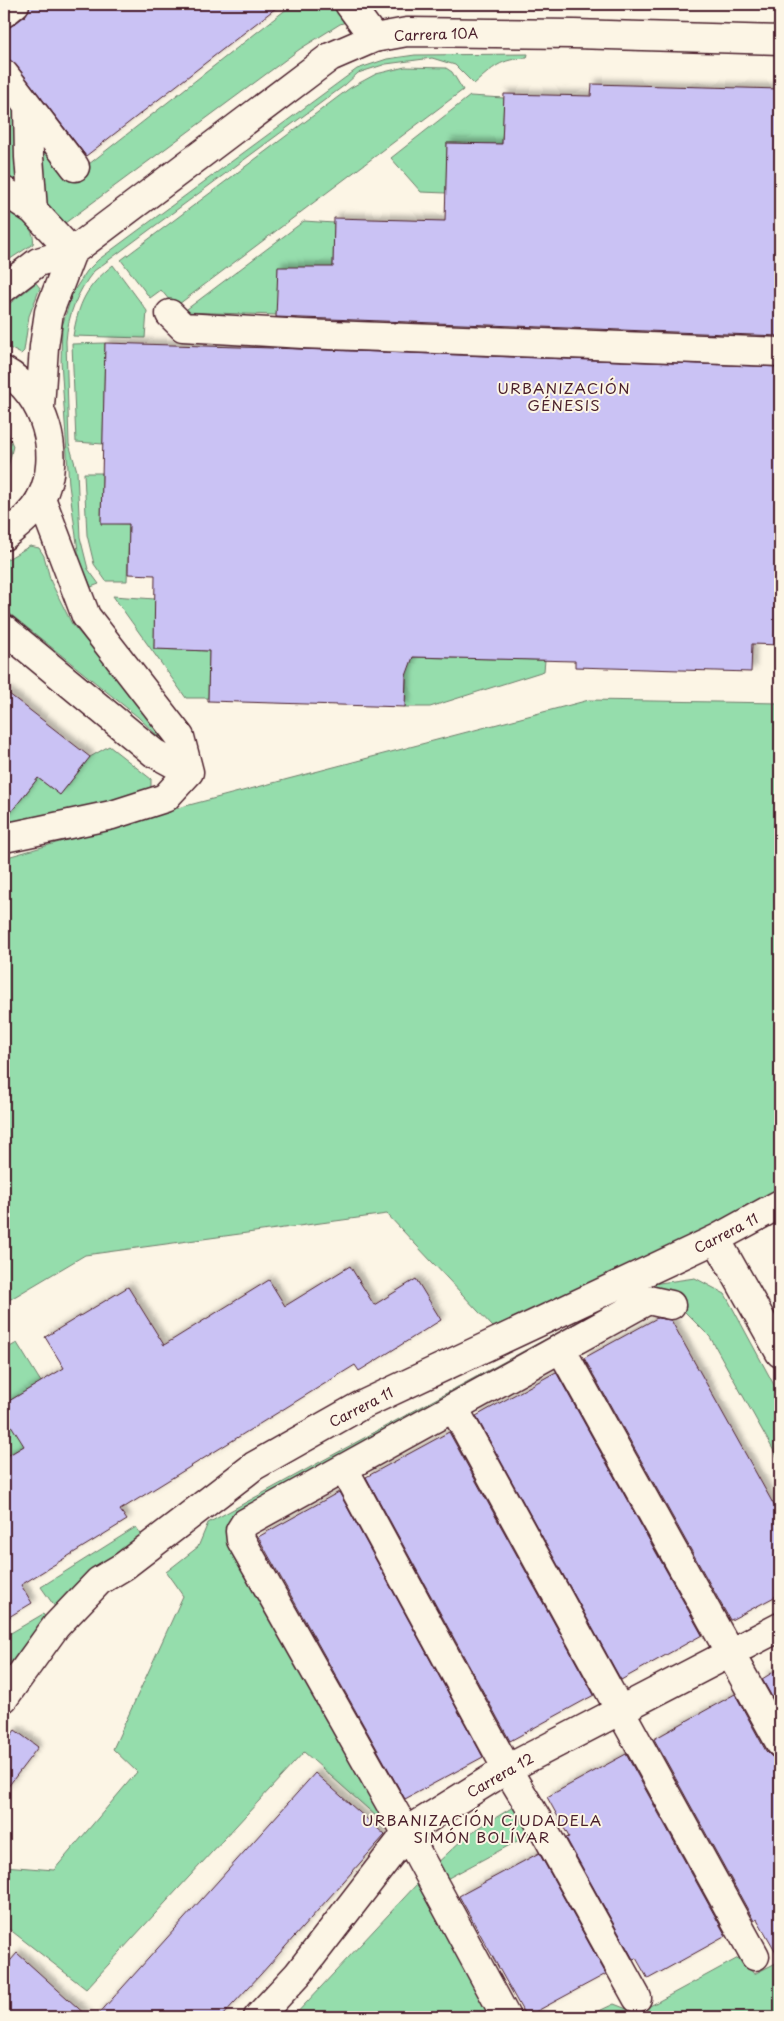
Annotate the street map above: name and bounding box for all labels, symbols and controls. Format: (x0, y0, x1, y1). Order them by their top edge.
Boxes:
street label: Carrera 10A (394, 22, 479, 46)
district label: URBANIZACIÓN GÉNESIS (497, 376, 631, 416)
street label: Carrera 11 (690, 1208, 762, 1258)
street label: Carrera 11 (325, 1382, 397, 1432)
street label: Carrera 12 (463, 1747, 537, 1803)
district label: URBANIZACIÓN CIUDADELA SIMÓN BOLÍVAR (362, 1808, 602, 1848)

